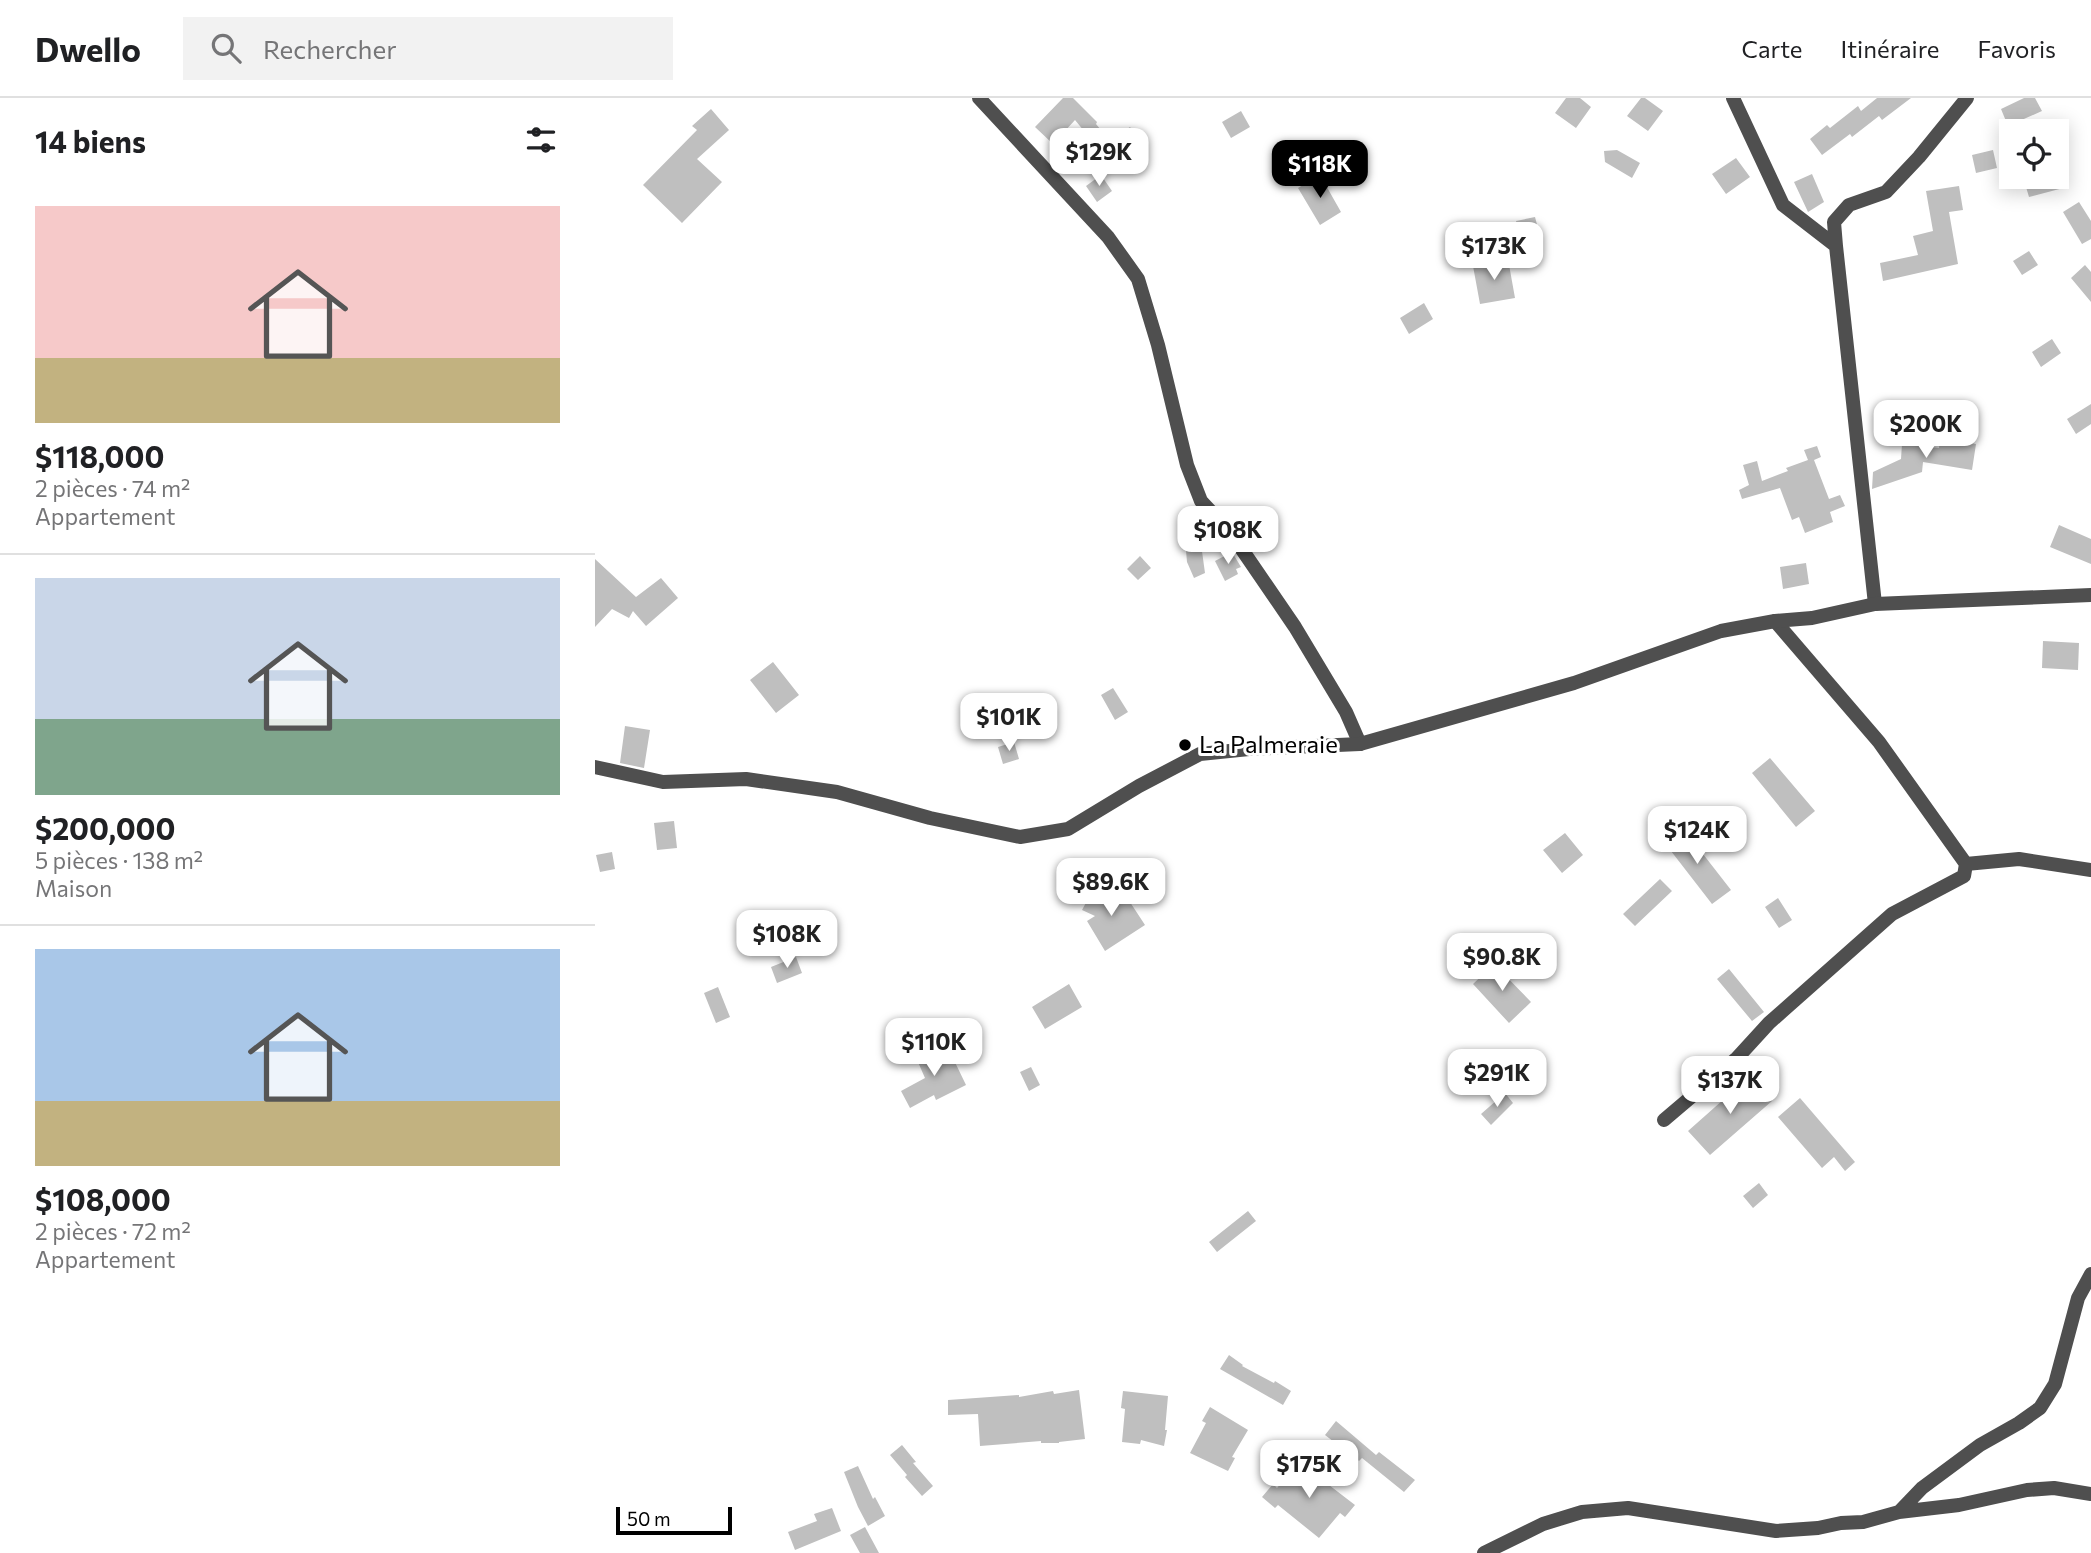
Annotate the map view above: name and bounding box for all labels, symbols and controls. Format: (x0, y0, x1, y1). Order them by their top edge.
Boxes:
search box (183, 17, 673, 80)
text: Dwello (35, 28, 141, 69)
icon: search (207, 29, 245, 67)
text: Rechercher (263, 33, 397, 64)
text: Carte (1742, 34, 1803, 63)
text: Itinéraire (1841, 34, 1940, 63)
text: Favoris (1978, 34, 2056, 63)
map controls (1999, 119, 2069, 189)
button: locate (1999, 119, 2069, 189)
icon: filters (522, 121, 560, 159)
text: 14 biens (35, 122, 146, 159)
pin: $129K (1050, 129, 1148, 188)
text: $129K (1066, 137, 1132, 165)
pin: $118K (1271, 140, 1369, 200)
text: $118K (1288, 149, 1352, 177)
pin: $173K (1445, 222, 1543, 282)
text: $173K (1461, 231, 1527, 259)
icon: home (235, 251, 361, 377)
pin: $200K (1877, 400, 1975, 460)
text: $200K (1890, 409, 1962, 437)
text: $118,000 (35, 437, 164, 474)
text: 2 pièces · 74 m² (35, 474, 190, 502)
text: Appartement (35, 502, 176, 530)
pin: $108K (1179, 506, 1277, 566)
text: $108K (1193, 515, 1263, 543)
icon: home (235, 623, 361, 749)
pin: $101K (960, 694, 1058, 753)
text: $101K (976, 702, 1042, 730)
place label: La Palmeraie (1199, 729, 1338, 758)
marker: La Palmeraie (1177, 737, 1193, 753)
pin: $124K (1648, 806, 1746, 866)
text: $200,000 (35, 809, 175, 846)
text: $124K (1664, 815, 1730, 843)
text: 5 pièces · 138 m² (35, 846, 203, 874)
pin: $89.6K (1054, 858, 1168, 918)
text: $89.6K (1072, 867, 1150, 895)
text: Maison (35, 874, 112, 902)
pin: $108K (738, 910, 836, 970)
text: $108K (752, 919, 822, 947)
pin: $90.8K (1445, 934, 1559, 993)
text: $90.8K (1463, 942, 1541, 970)
icon: home (235, 994, 361, 1120)
pin: $110K (885, 1018, 983, 1078)
text: $110K (901, 1027, 967, 1055)
pin: $291K (1448, 1049, 1546, 1109)
pin: $137K (1681, 1056, 1779, 1116)
text: $291K (1464, 1058, 1530, 1086)
text: $137K (1697, 1065, 1763, 1093)
text: $108,000 (35, 1180, 171, 1217)
text: 2 pièces · 72 m² (35, 1217, 191, 1245)
text: Appartement (35, 1245, 176, 1273)
pin: $175K (1260, 1440, 1358, 1500)
text: $175K (1276, 1449, 1342, 1477)
scale bar (616, 1504, 731, 1536)
text: 50 m (627, 1507, 671, 1530)

